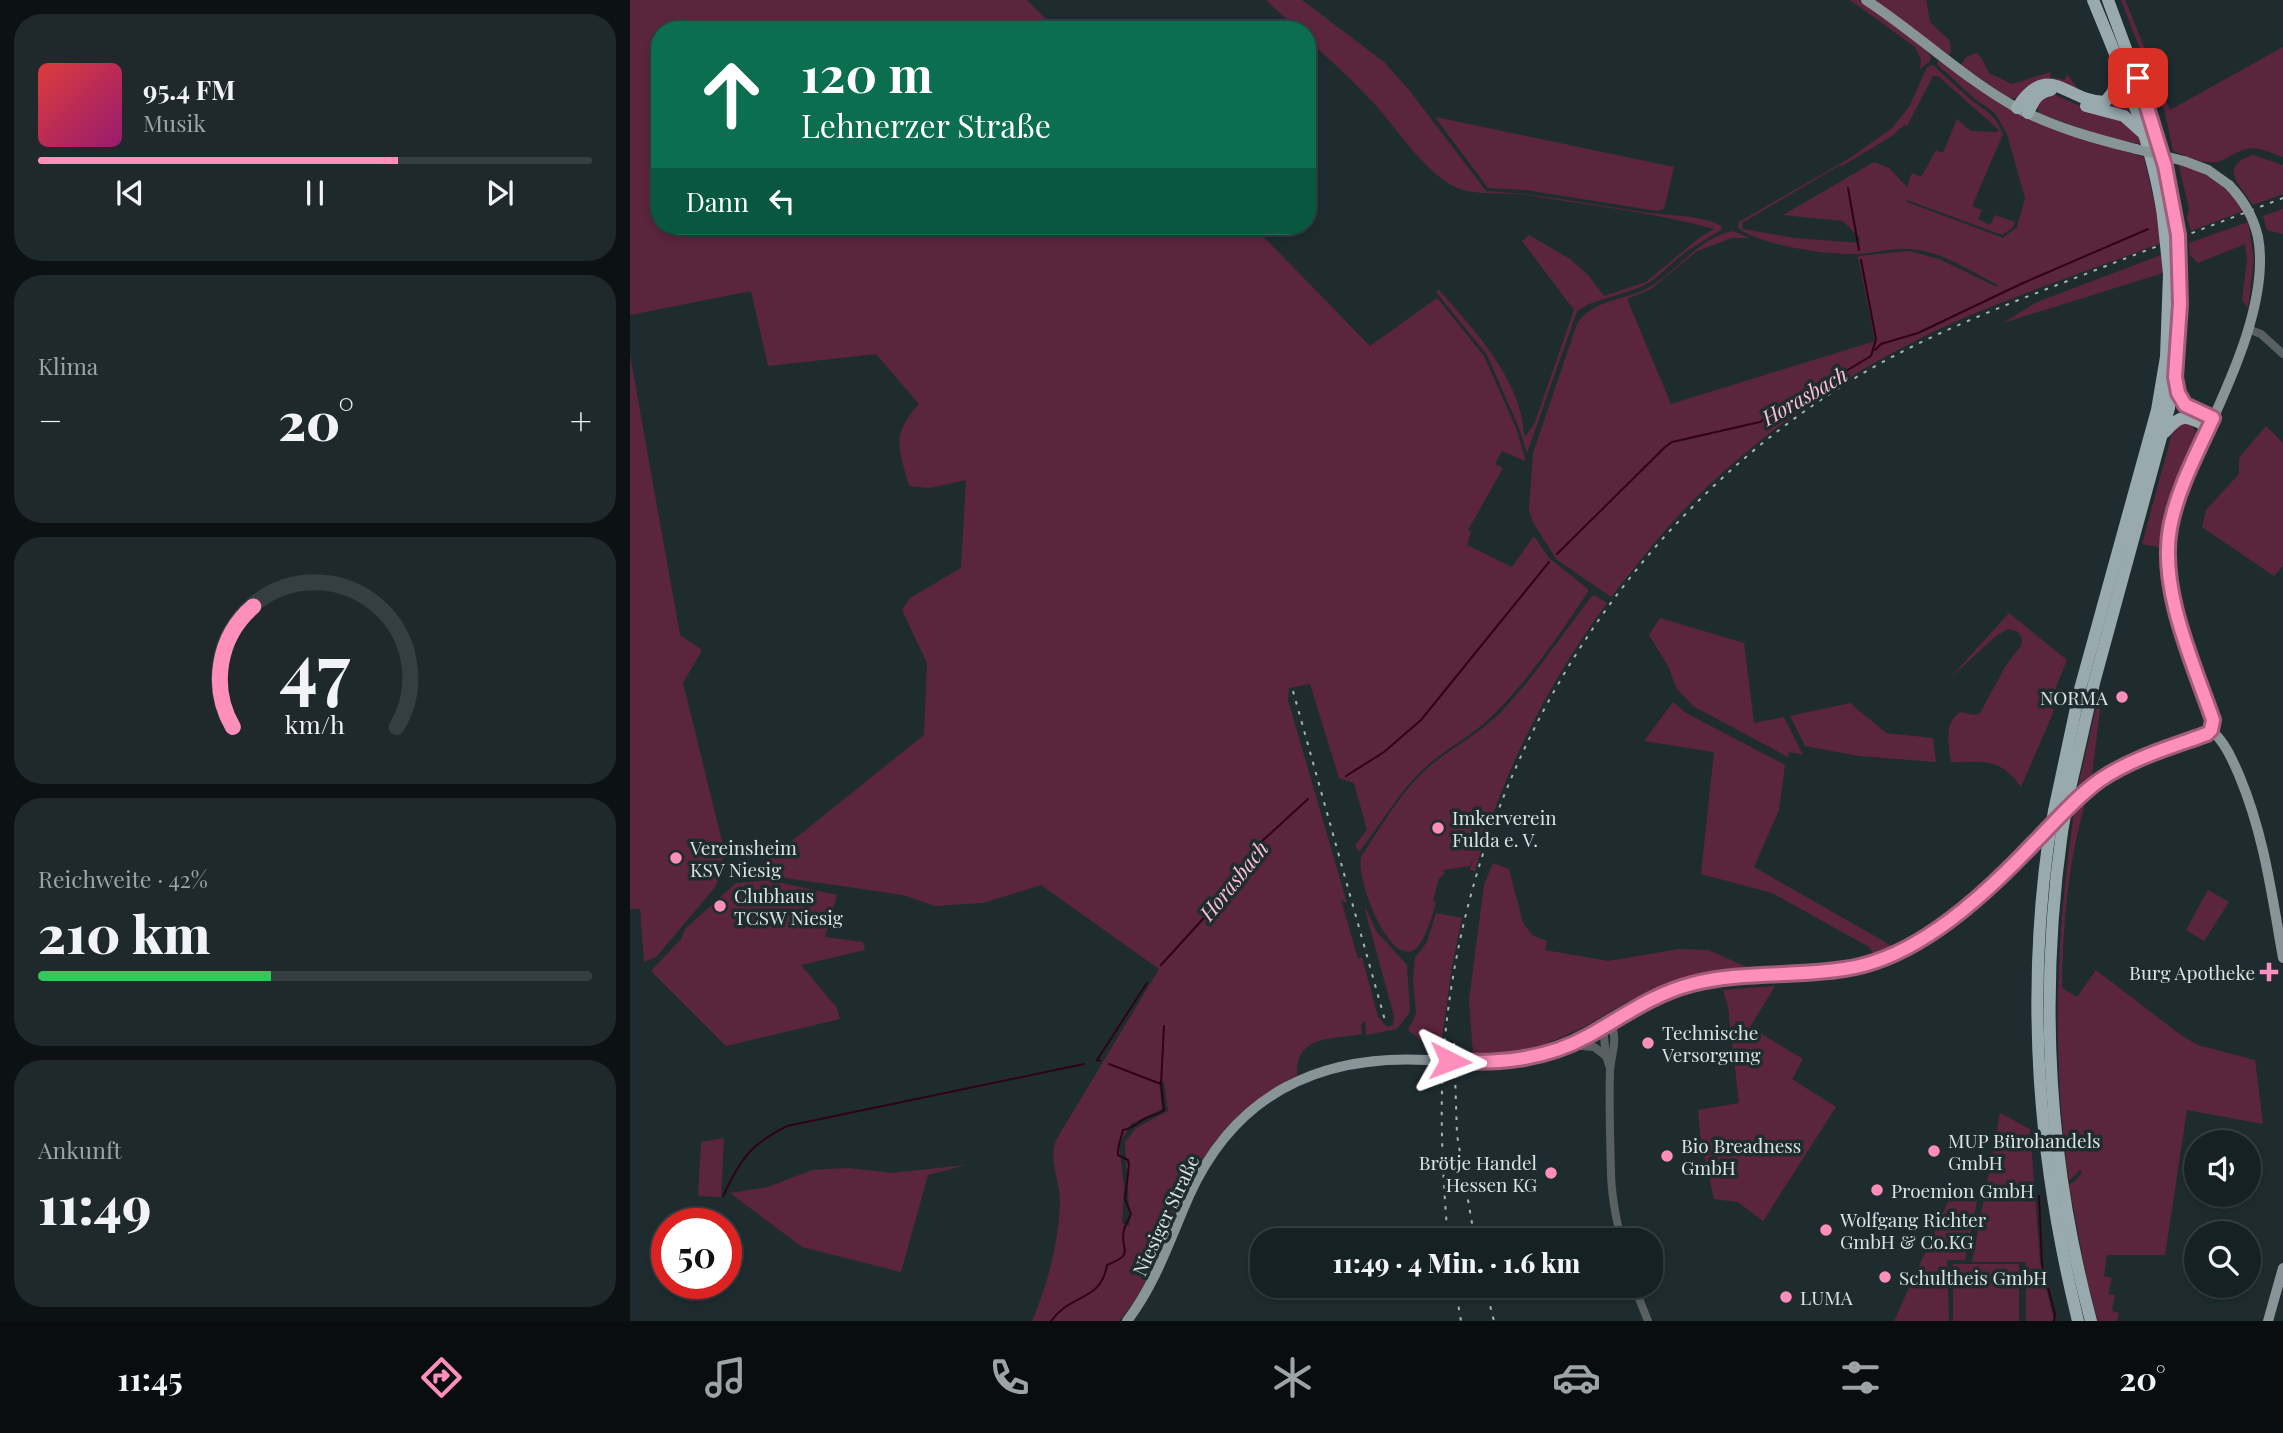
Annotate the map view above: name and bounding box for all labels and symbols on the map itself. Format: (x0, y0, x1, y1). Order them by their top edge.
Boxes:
pin (2108, 48, 2168, 108)
water label: Horasbach (1755, 359, 1852, 431)
place label: NORMA (2040, 684, 2109, 710)
marker: NORMA (2114, 689, 2130, 705)
place label: Imkerverein Fulda e. V. (1452, 804, 1557, 852)
marker: Imkerverein Fulda e. V. (1430, 820, 1446, 836)
place label: Vereinsheim KSV Niesig (689, 834, 797, 882)
water label: Horasbach (1192, 834, 1274, 926)
marker: Vereinsheim KSV Niesig (668, 850, 684, 866)
place label: Clubhaus TCSW Niesig (734, 882, 843, 930)
marker: Clubhaus TCSW Niesig (712, 898, 728, 914)
place label: Burg Apotheke (2129, 959, 2255, 985)
marker: Burg Apotheke (2261, 964, 2277, 980)
place label: Technische Versorgung (1661, 1019, 1761, 1067)
position arrow (1413, 1024, 1487, 1098)
marker: Technische Versorgung (1640, 1035, 1656, 1051)
place label: MUP Bürohandels GmbH (1948, 1127, 2101, 1175)
place label: Bio Breadness GmbH (1681, 1132, 1801, 1180)
marker: MUP Bürohandels GmbH (1926, 1143, 1942, 1159)
marker: Bio Breadness GmbH (1659, 1148, 1675, 1164)
place label: Brötje Handel Hessen KG (1419, 1149, 1538, 1197)
street label: Niesiger Straße (1126, 1150, 1204, 1280)
marker: Brötje Handel Hessen KG (1543, 1165, 1559, 1181)
place label: Proemion GmbH (1891, 1177, 2034, 1203)
marker: Proemion GmbH (1869, 1182, 1885, 1198)
place label: Wolfgang Richter GmbH & Co.KG (1839, 1206, 1987, 1254)
speed limit sign: 50 (651, 1208, 742, 1299)
marker: Wolfgang Richter GmbH & Co.KG (1818, 1222, 1834, 1238)
place label: Schultheis GmbH (1899, 1264, 2047, 1290)
marker: Schultheis GmbH (1877, 1269, 1893, 1285)
place label: LUMA (1800, 1284, 1854, 1310)
marker: LUMA (1778, 1289, 1794, 1305)

